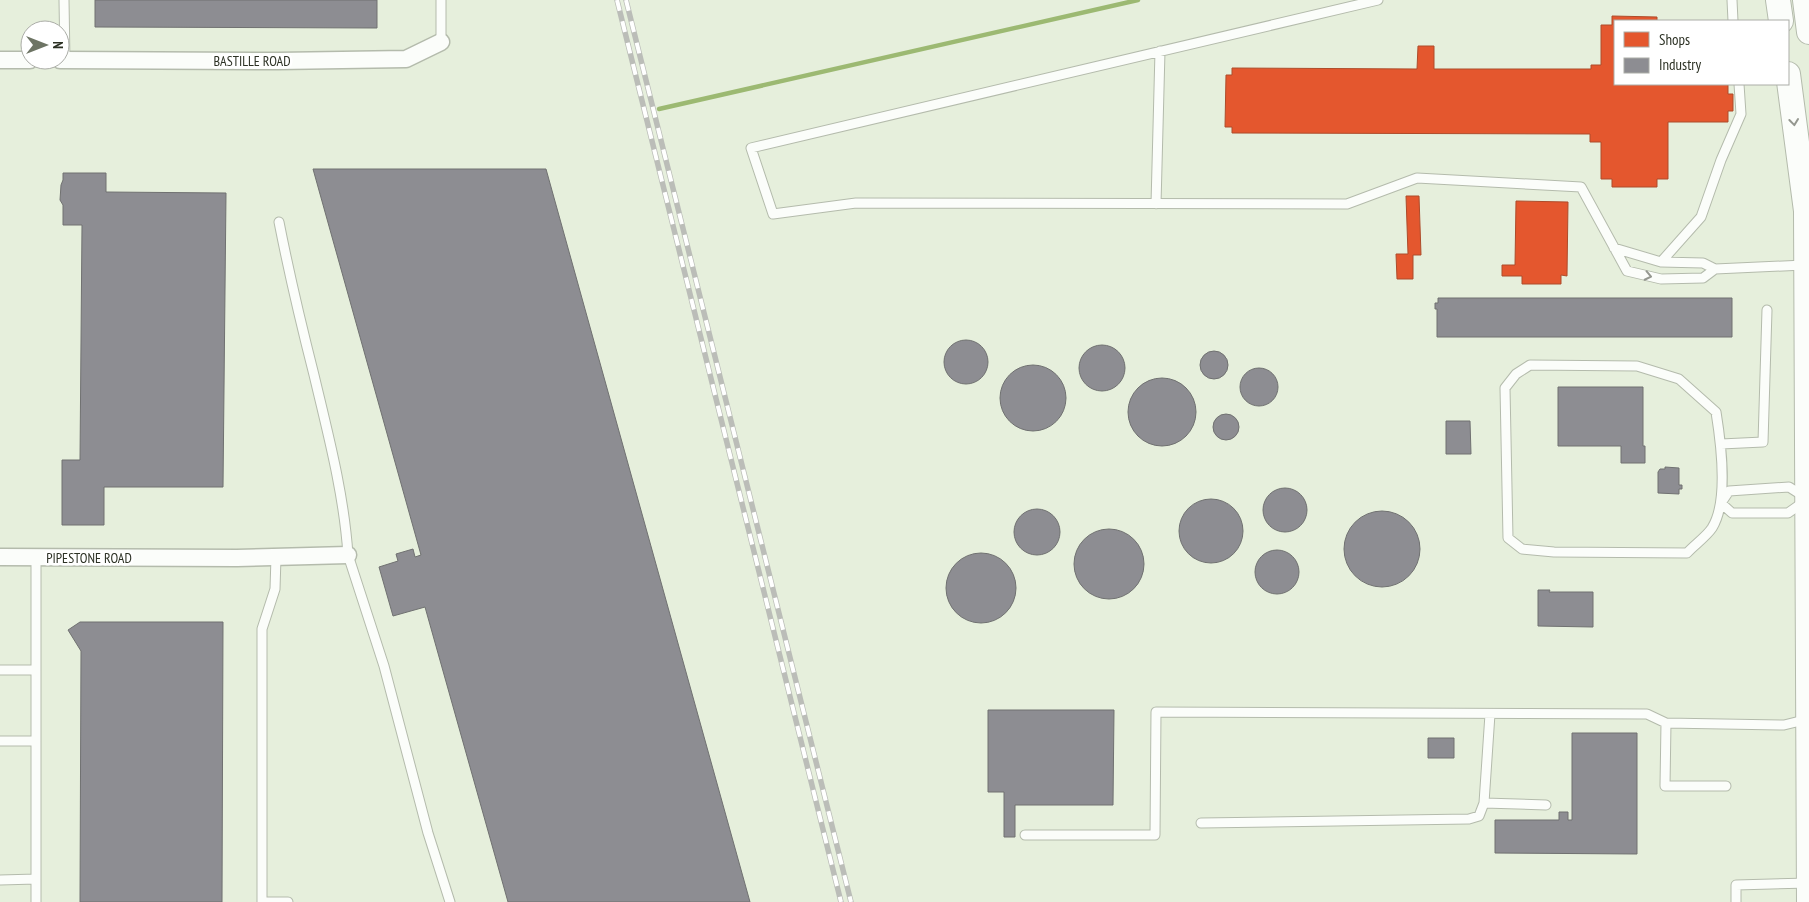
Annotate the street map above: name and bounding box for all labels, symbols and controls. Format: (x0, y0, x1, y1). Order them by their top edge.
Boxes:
north arrow (20, 20, 70, 70)
legend (1614, 20, 1789, 85)
text: Shops (1659, 30, 1690, 49)
text: N (49, 41, 67, 49)
street label: BASTILLE ROAD (213, 52, 291, 70)
text: Industry (1659, 55, 1701, 74)
one-way arrow (1788, 119, 1799, 127)
one-way arrow (1644, 270, 1653, 281)
street label: PIPESTONE ROAD (46, 549, 132, 567)

